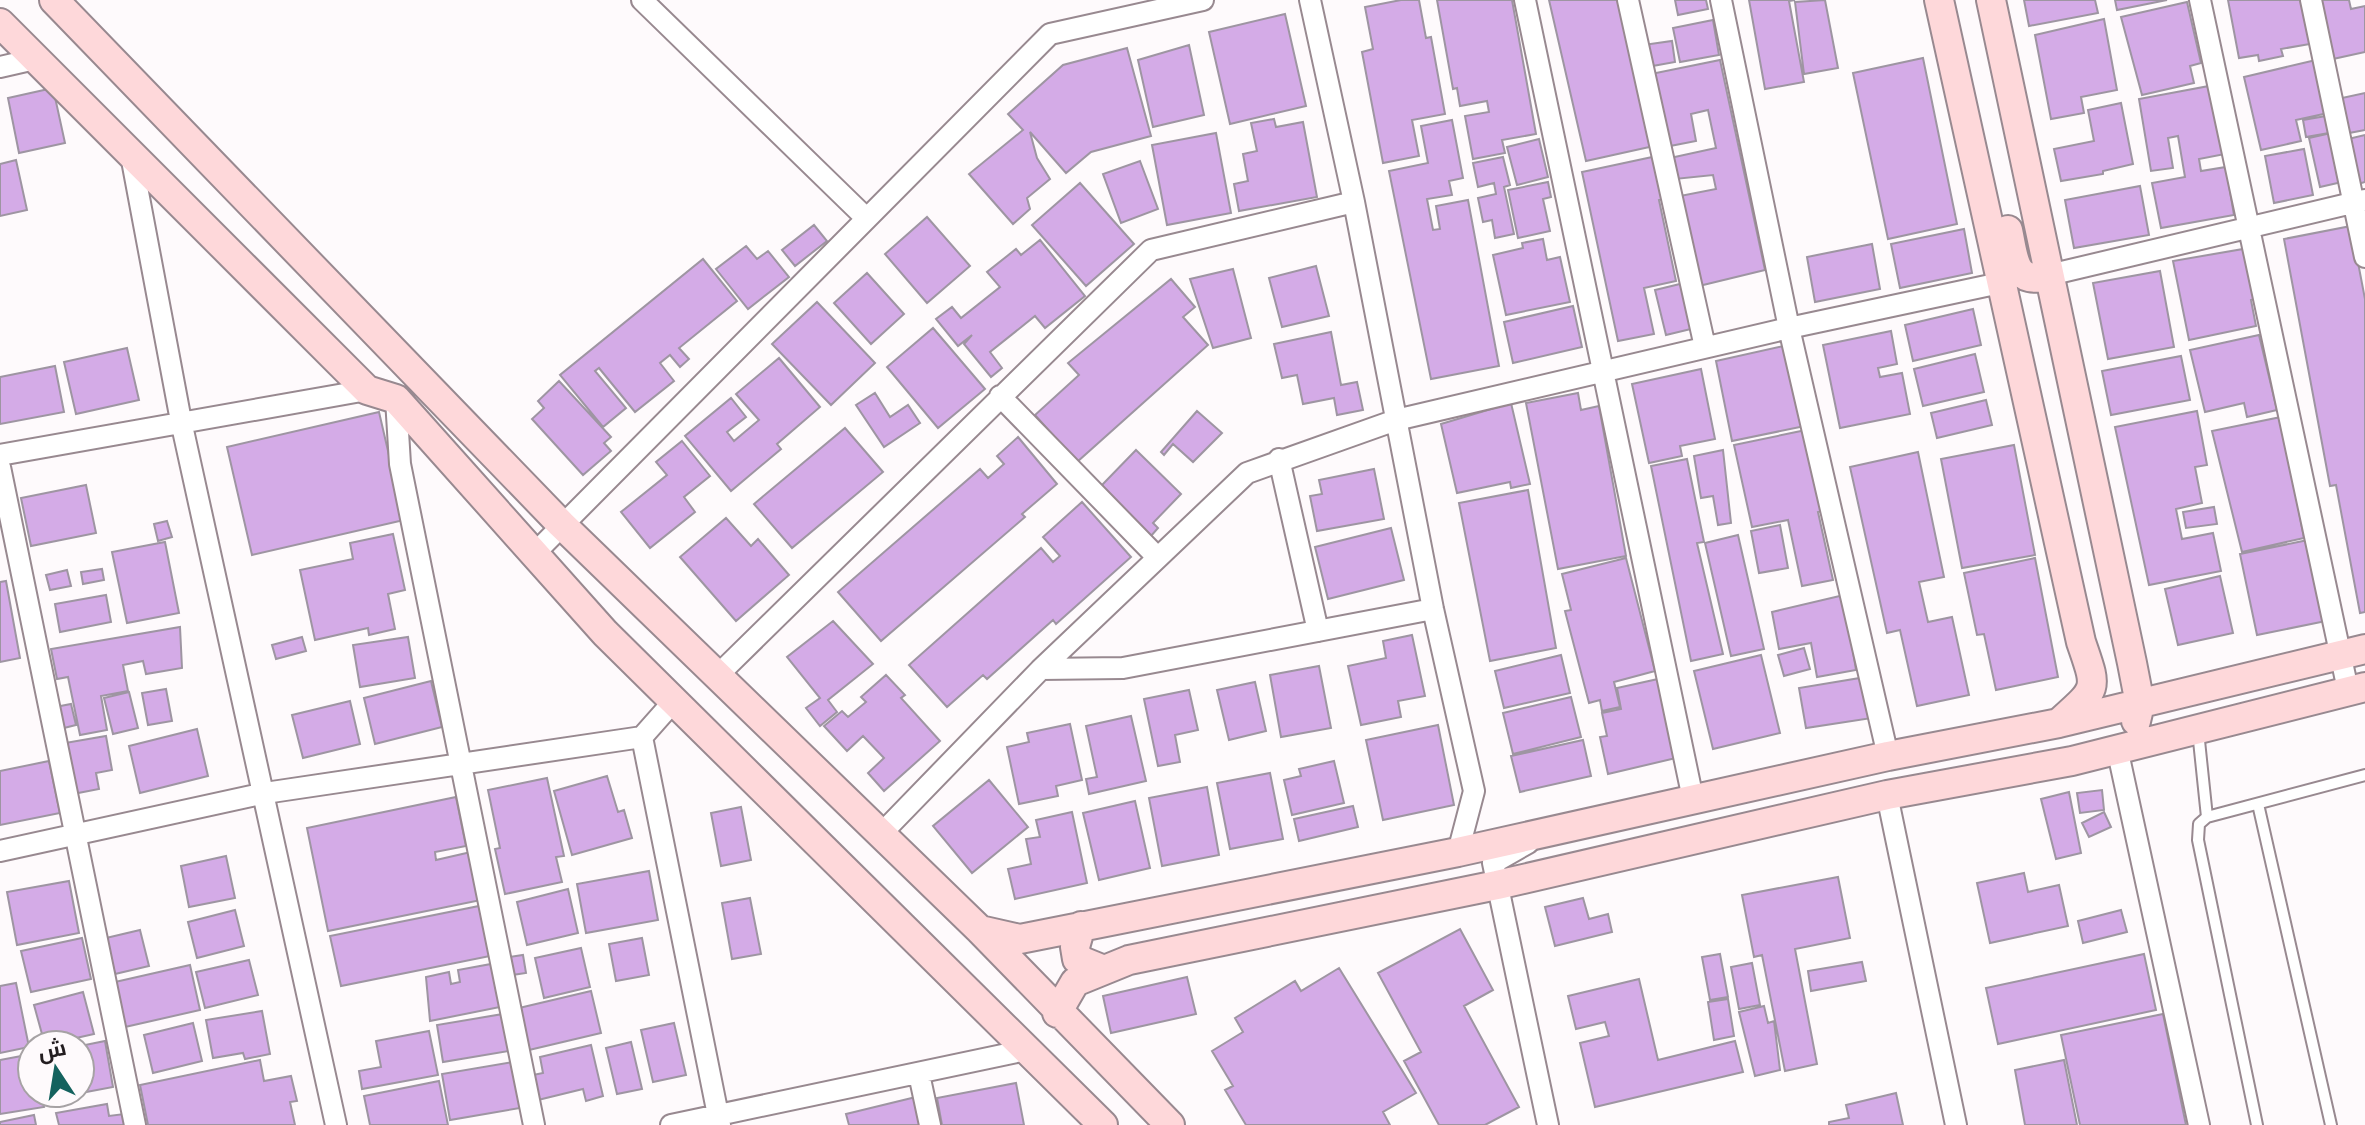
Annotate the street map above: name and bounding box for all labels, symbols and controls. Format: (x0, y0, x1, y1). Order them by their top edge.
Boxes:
north arrow (16, 1029, 96, 1109)
text: ش (35, 1033, 69, 1066)

